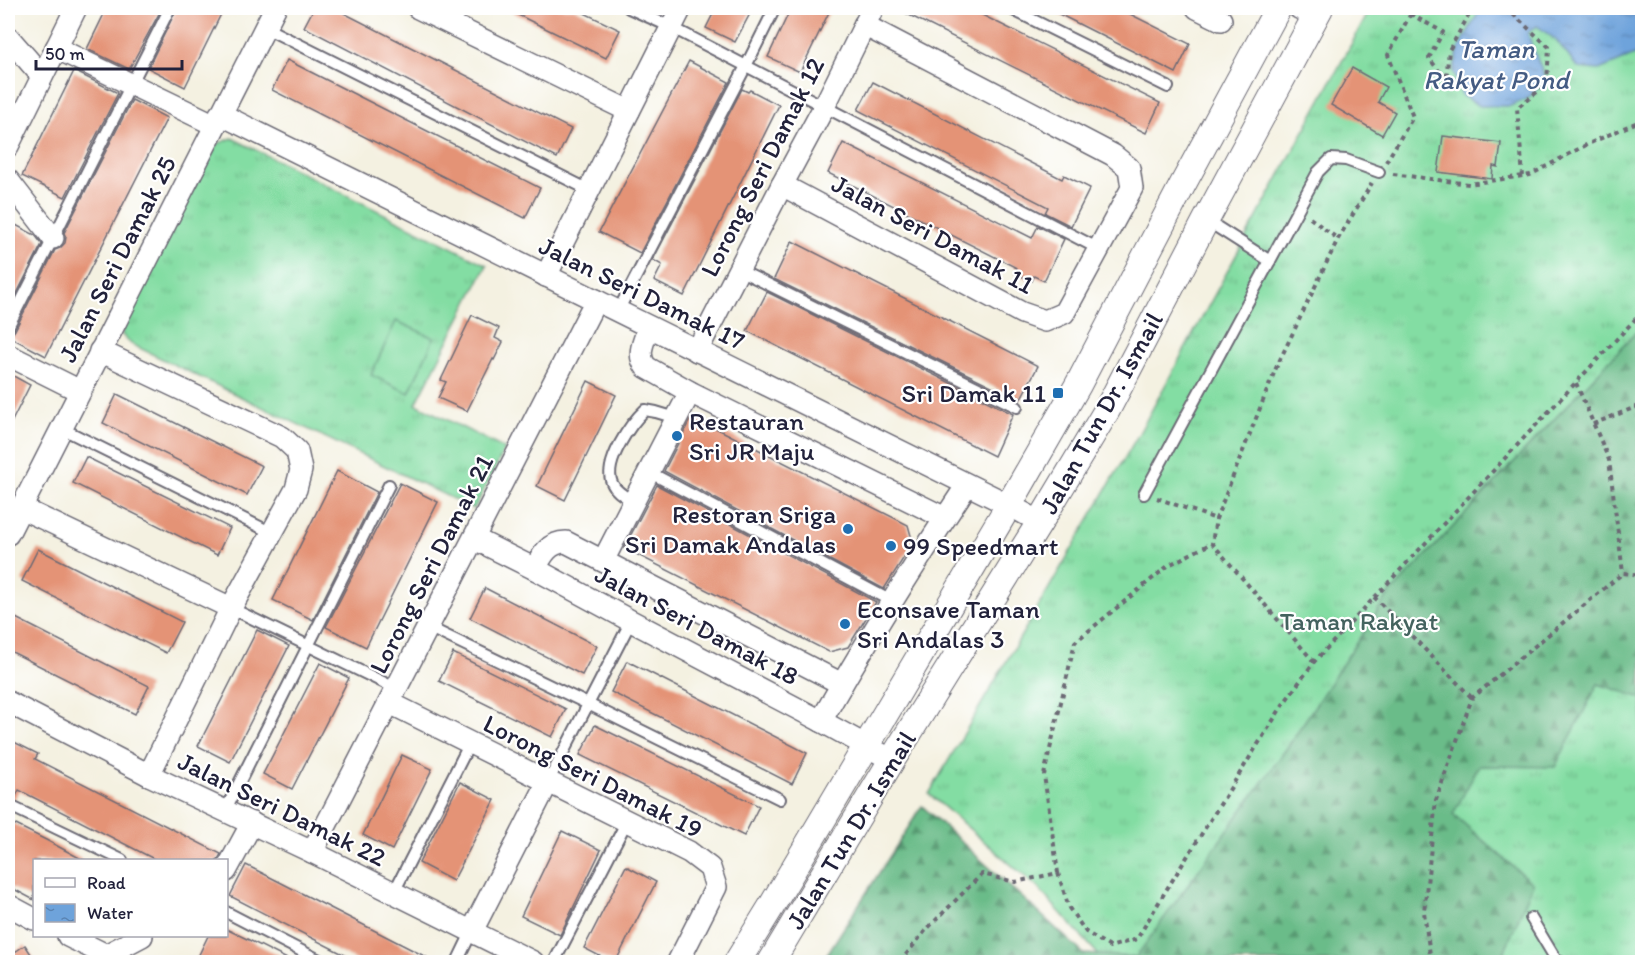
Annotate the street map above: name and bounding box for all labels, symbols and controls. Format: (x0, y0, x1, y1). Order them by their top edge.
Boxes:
water label: Taman Rakyat Pond (1423, 32, 1571, 96)
scale bar (36, 33, 182, 71)
text: 50 m (45, 43, 85, 65)
street label: Lorong Seri Damak 12 (693, 52, 831, 282)
street label: Jalan Seri Damak 25 (51, 150, 183, 368)
street label: Jalan Seri Damak 11 (827, 167, 1039, 301)
street label: Jalan Seri Damak 17 (534, 229, 750, 357)
street label: Jalan Tun Dr. Ismail (1032, 307, 1170, 519)
place label: Sri Damak 11 (901, 377, 1046, 409)
marker: Sri Damak 11 (1051, 386, 1065, 400)
place label: Restauran Sri JR Maju (689, 405, 814, 467)
marker: Restauran Sri JR Maju (670, 429, 684, 443)
street label: Lorong Seri Damak 21 (362, 449, 500, 679)
place label: Restoran Sriga Sri Damak Andalas (625, 498, 836, 560)
marker: Restoran Sriga Sri Damak Andalas (841, 522, 855, 536)
place label: 99 Speedmart (903, 530, 1059, 562)
marker: 99 Speedmart (884, 539, 898, 553)
street label: Jalan Seri Damak 18 (590, 558, 804, 692)
place label: Econsave Taman Sri Andalas 3 (857, 593, 1040, 655)
park label: Taman Rakyat (1280, 605, 1438, 637)
marker: Econsave Taman Sri Andalas 3 (838, 617, 852, 631)
street label: Lorong Seri Damak 19 (478, 707, 708, 845)
street label: Jalan Tun Dr. Ismail (779, 725, 923, 935)
street label: Jalan Seri Damak 22 (173, 745, 391, 873)
legend (33, 859, 228, 937)
text: Road (87, 872, 126, 894)
text: Water (87, 902, 133, 924)

